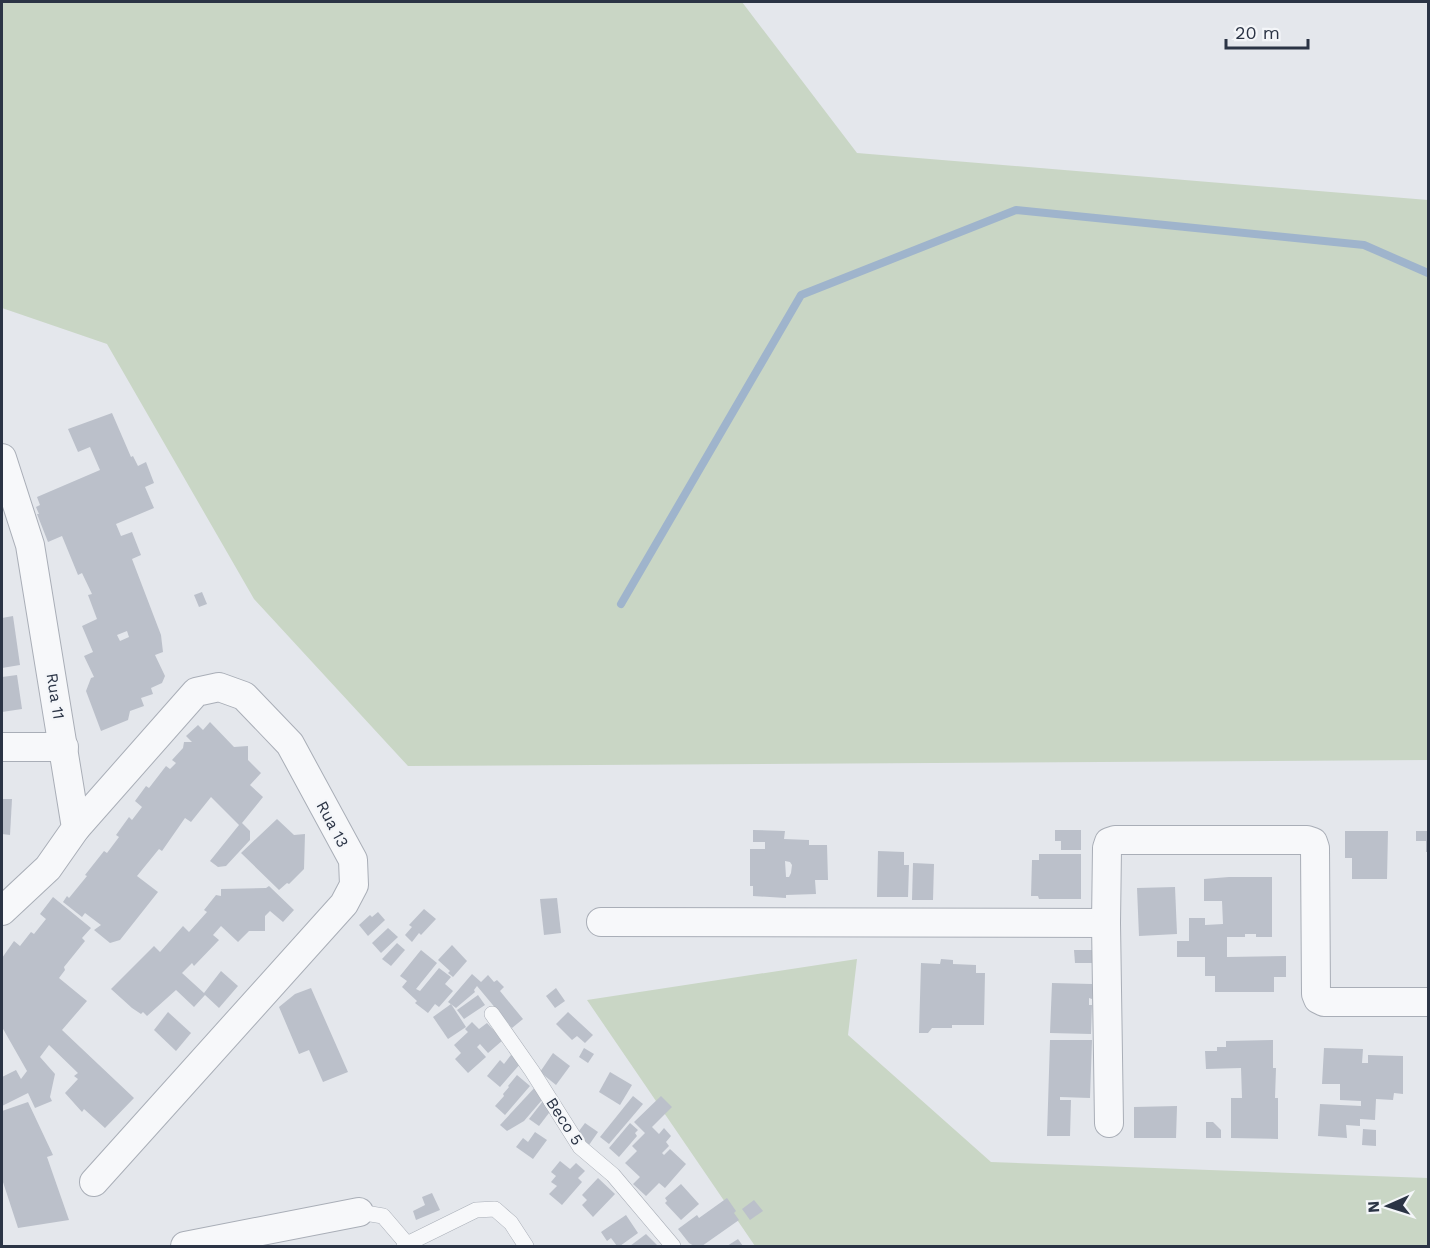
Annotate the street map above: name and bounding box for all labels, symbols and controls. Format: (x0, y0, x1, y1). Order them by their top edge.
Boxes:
scale bar (1226, 12, 1308, 50)
text: 20 m (1235, 22, 1280, 43)
street label: Rua 11 (42, 672, 69, 721)
street label: Rua 13 (312, 798, 353, 851)
street label: Beco 5 (542, 1094, 587, 1149)
north arrow (1358, 1176, 1418, 1236)
text: N (1364, 1200, 1383, 1213)

